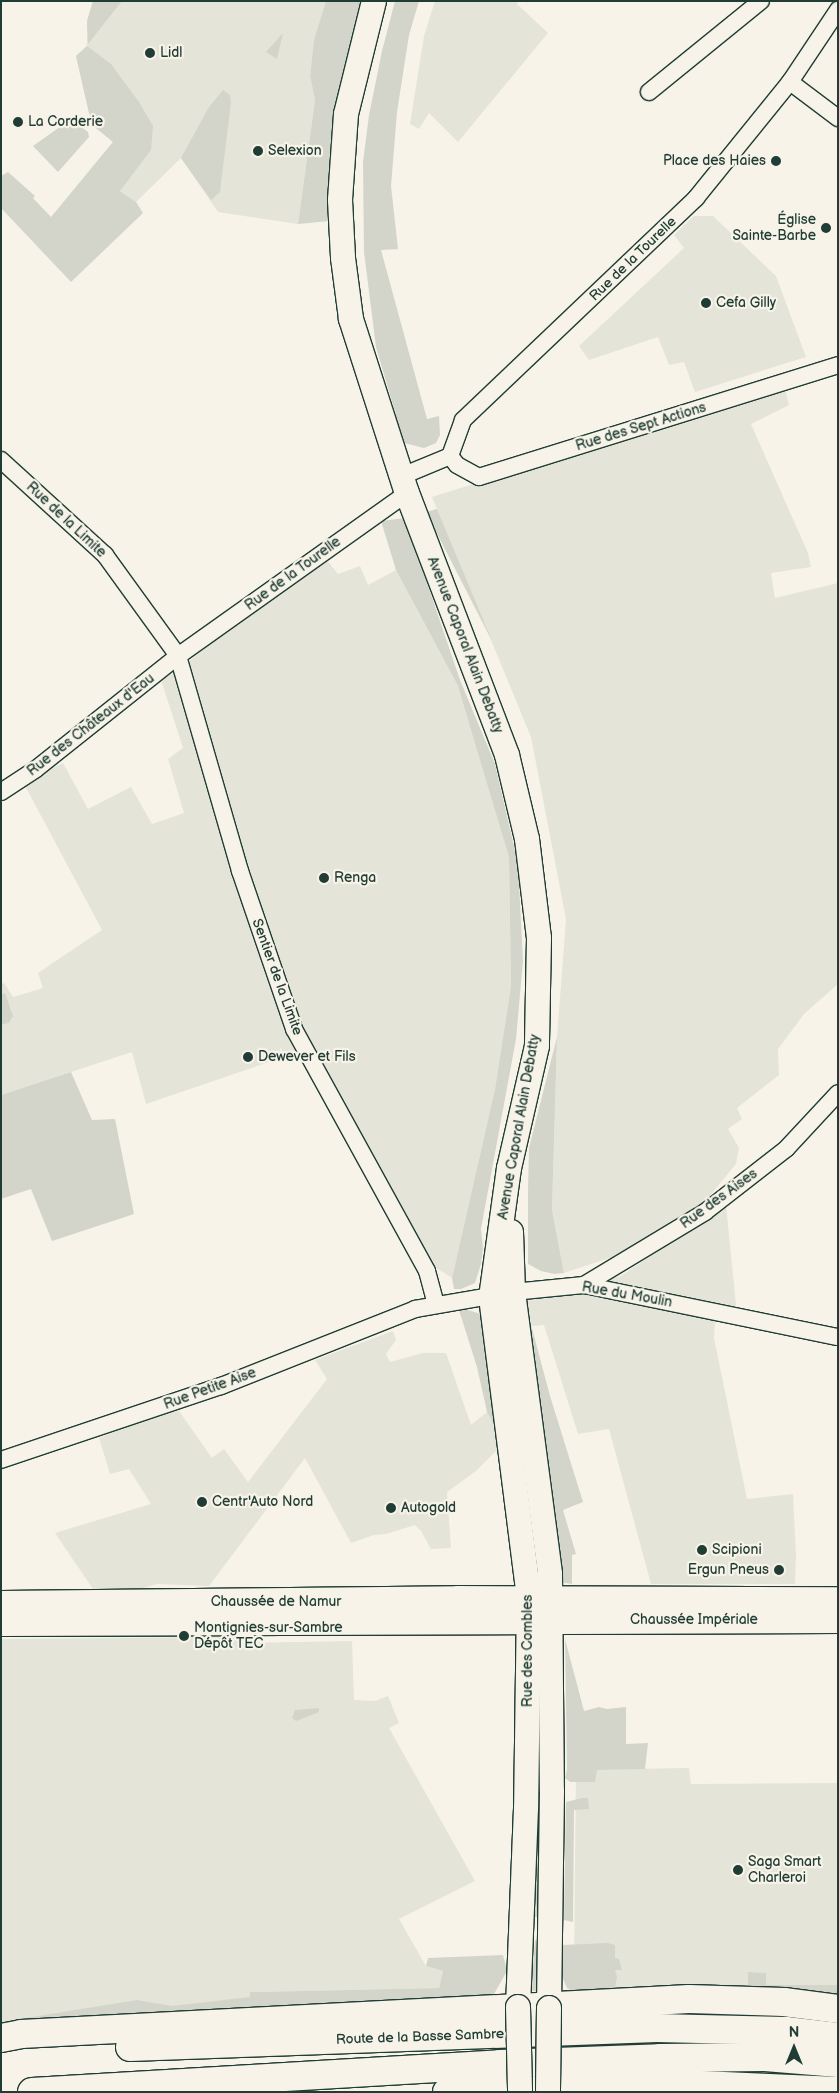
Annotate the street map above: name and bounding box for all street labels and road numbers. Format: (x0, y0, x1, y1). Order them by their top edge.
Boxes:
street label: Rue de la Tourelle (586, 213, 680, 305)
street label: Rue des Sept Actions (574, 399, 708, 455)
street label: Rue de la Limite (23, 479, 109, 561)
street label: Rue de la Tourelle (242, 533, 344, 615)
street label: Avenue Caporal Alain Debatty (424, 554, 506, 736)
street label: Rue des Châteaux d'Eau (24, 670, 158, 780)
street label: Sentier de la Limite (248, 917, 306, 1037)
street label: Avenue Caporal Alain Debatty (494, 1033, 544, 1221)
street label: Rue des Aises (677, 1166, 761, 1232)
street label: Rue du Moulin (581, 1279, 673, 1311)
street label: Rue Petite Aise (162, 1365, 258, 1413)
street label: Chaussée de Namur (211, 1594, 341, 1610)
street label: Rue des Combles (520, 1595, 536, 1707)
street label: Chaussée Impériale (630, 1612, 758, 1628)
street label: Route de la Basse Sambre (335, 2026, 505, 2048)

